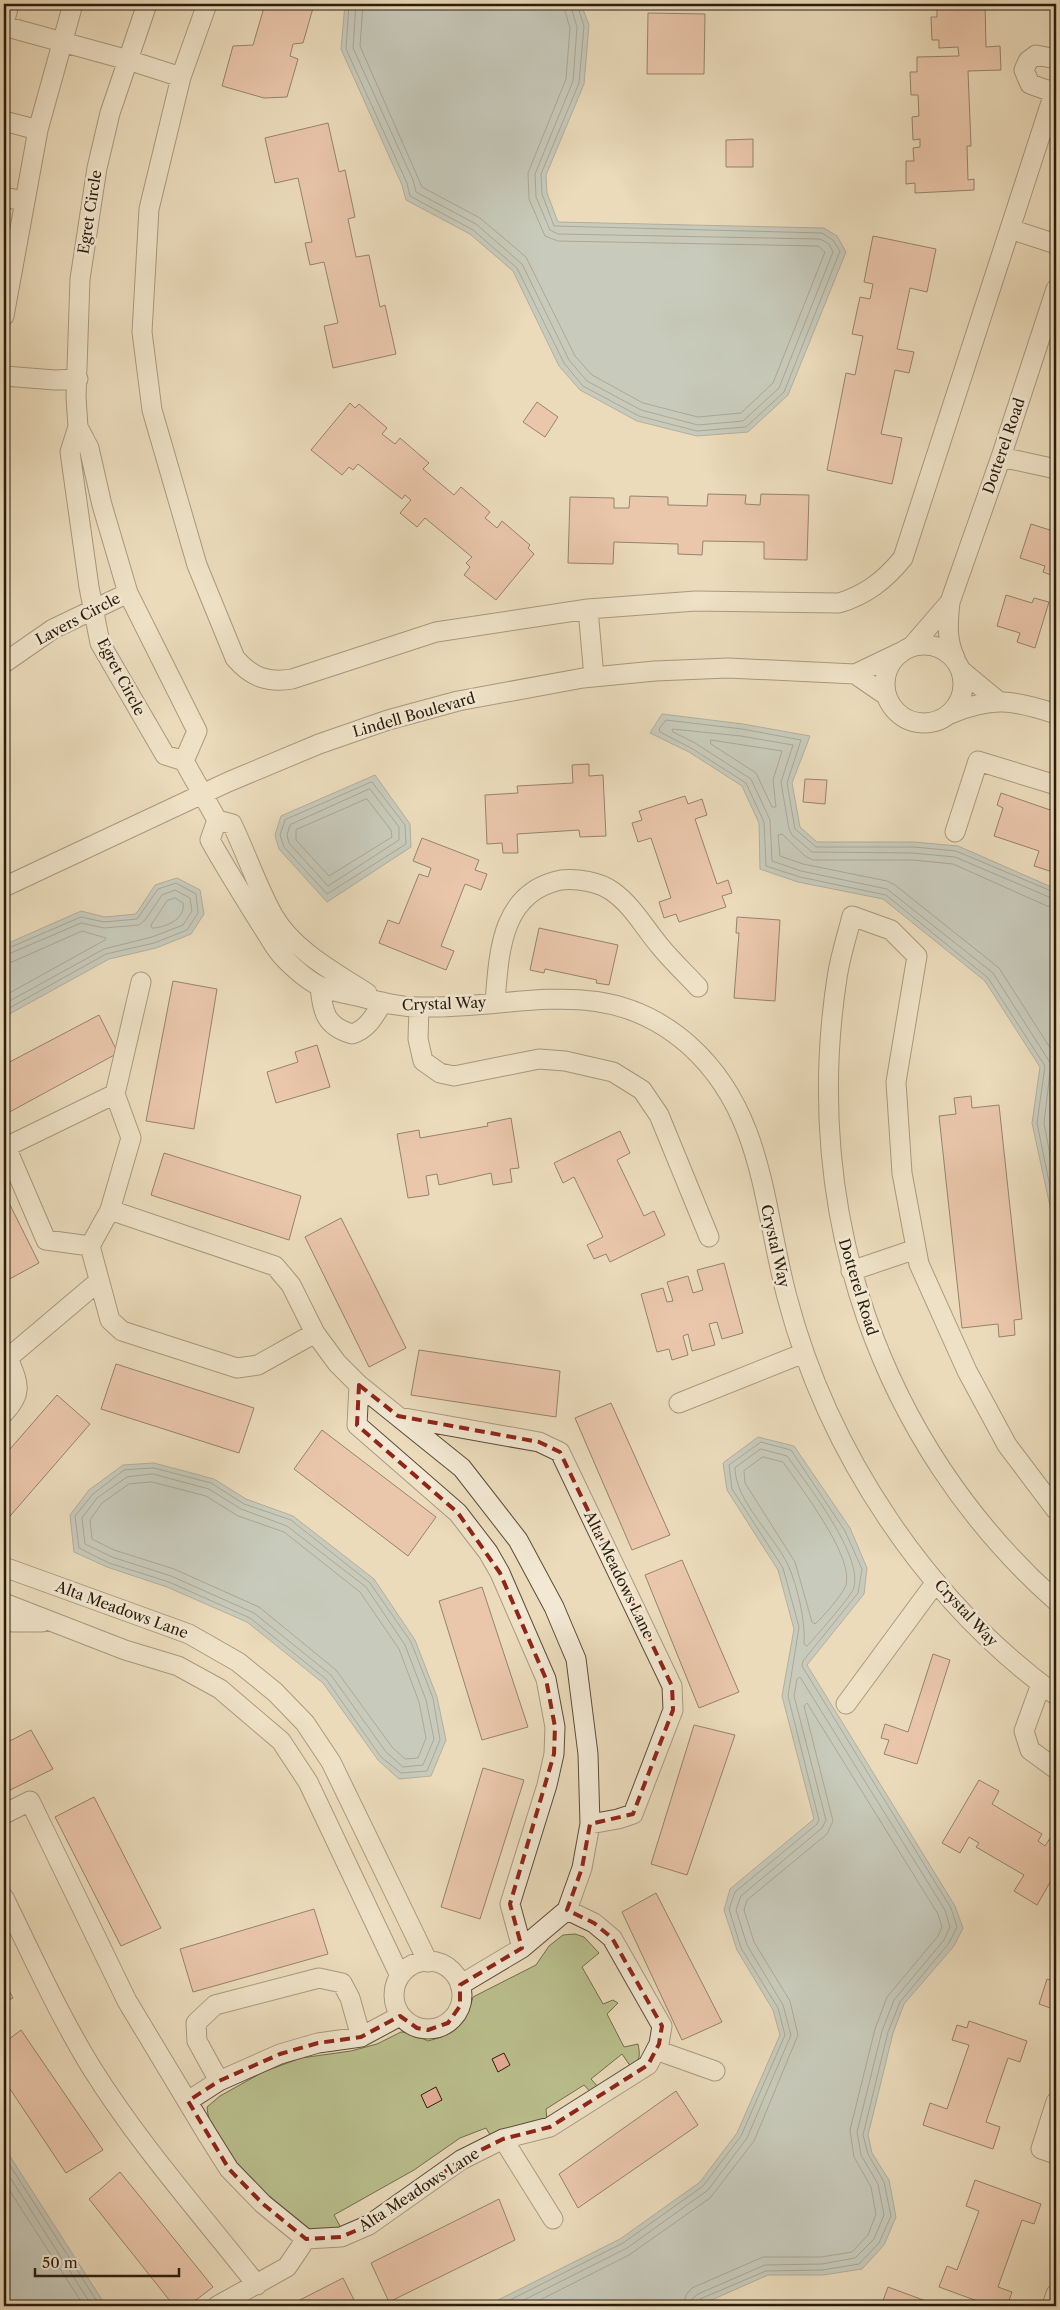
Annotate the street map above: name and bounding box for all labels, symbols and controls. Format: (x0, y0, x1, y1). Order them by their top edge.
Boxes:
street label: Egret Circle (73, 168, 106, 255)
street label: Dotterel Road (978, 395, 1029, 496)
street label: Lavers Circle (32, 588, 123, 649)
street label: Egret Circle (93, 635, 150, 719)
street label: Lindell Boulevard (350, 688, 477, 741)
street label: Crystal Way (401, 993, 487, 1014)
street label: Crystal Way (757, 1203, 794, 1290)
street label: Dotterel Road (835, 1236, 882, 1338)
street label: Alta Meadows Lane (580, 1507, 659, 1642)
street label: Crystal Way (931, 1575, 1003, 1650)
street label: Alta Meadows Lane (52, 1576, 191, 1642)
street label: Alta Meadows Lane (354, 2144, 483, 2236)
scale bar (35, 2245, 179, 2277)
text: 50 m (42, 2253, 78, 2272)

